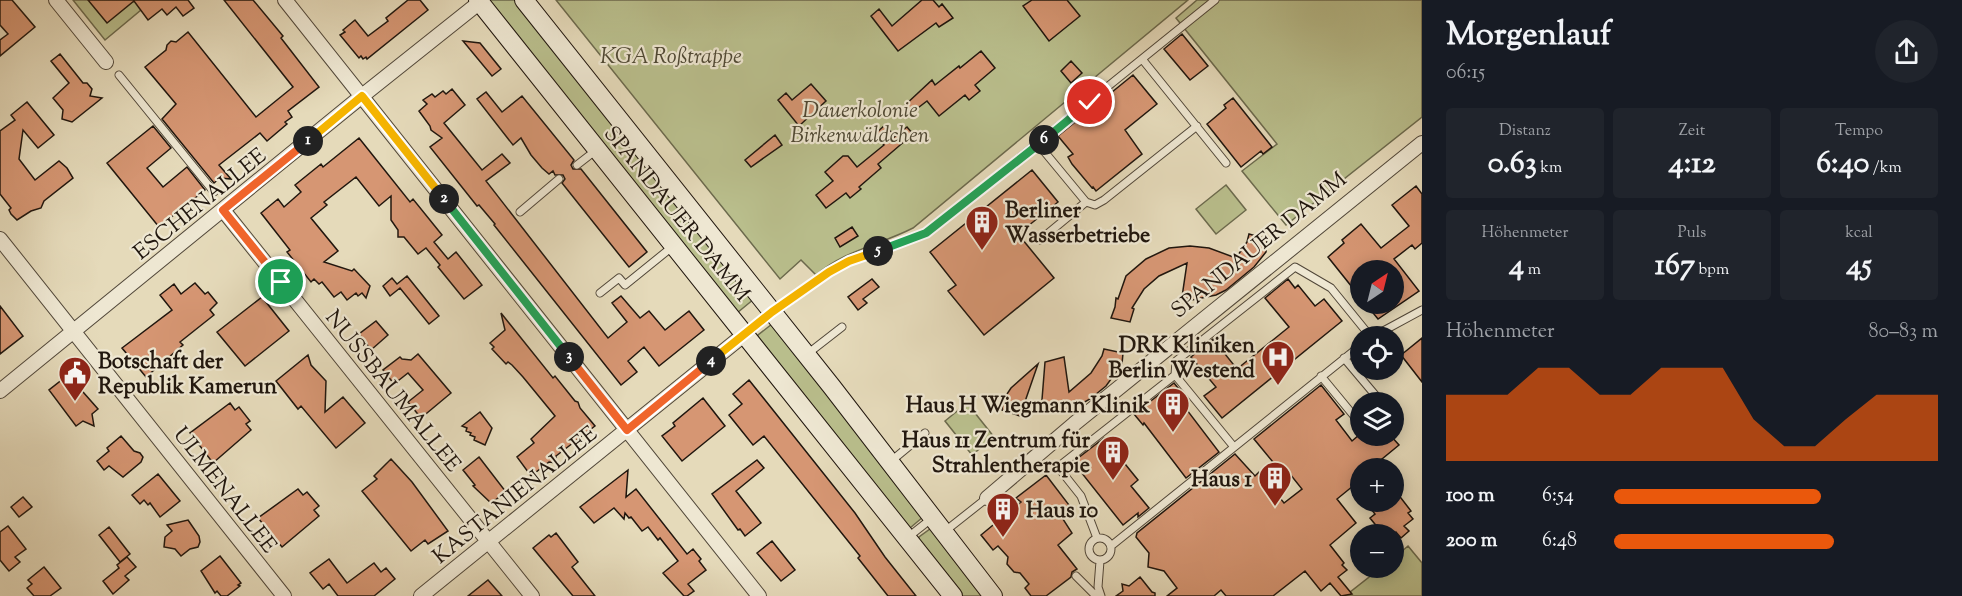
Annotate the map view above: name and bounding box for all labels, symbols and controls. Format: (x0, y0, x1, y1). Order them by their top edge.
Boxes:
text: Morgenlauf (1446, 12, 1611, 60)
button: share (1875, 20, 1938, 83)
park label: KGA Roßtrappe (600, 42, 742, 74)
text: 06:15 (1446, 59, 1485, 88)
pin (1064, 76, 1115, 127)
icon: check (1073, 85, 1106, 118)
park label: Dauerkolonie Birkenwäldchen (791, 96, 930, 153)
street label: SPANDAUER DAMM (595, 120, 757, 310)
text: Distanz (1499, 120, 1551, 143)
text: Zeit (1679, 120, 1705, 143)
text: Tempo (1835, 120, 1883, 143)
pin: 6 (1029, 125, 1059, 155)
pin: 1 (293, 126, 323, 156)
text: 6 (1040, 128, 1048, 151)
text: 1 (305, 129, 311, 152)
street label: ESCHENALLEE (127, 142, 274, 269)
text: 0.63 (1488, 143, 1537, 186)
text: 4:12 (1668, 143, 1716, 186)
text: 6:40 (1816, 143, 1869, 186)
text: km (1537, 157, 1562, 180)
text: /km (1869, 157, 1902, 180)
street label: SPANDAUER DAMM (1165, 165, 1355, 327)
pin: 2 (429, 184, 459, 214)
text: 2 (440, 187, 448, 210)
place label: Berliner Wasserbetriebe (1005, 196, 1150, 253)
building icon: Berliner Wasserbetriebe (964, 204, 1000, 251)
text: Höhenmeter (1482, 222, 1568, 245)
text: Puls (1678, 222, 1706, 245)
text: kcal (1845, 222, 1873, 245)
pin: 5 (863, 236, 893, 266)
text: 5 (875, 239, 881, 262)
text: 4 (1509, 245, 1524, 288)
text: 167 (1655, 245, 1695, 288)
text: 45 (1846, 245, 1872, 288)
pin (255, 256, 306, 307)
text: m (1524, 259, 1541, 282)
text: bpm (1695, 259, 1729, 282)
north arrow (1350, 260, 1404, 314)
map controls (1350, 260, 1404, 578)
icon: arrive (264, 265, 297, 298)
street label: NUSSBAUMALLEE (316, 304, 467, 480)
text: Höhenmeter (1446, 318, 1555, 347)
text: 80–83 m (1869, 318, 1938, 347)
button: locate (1350, 326, 1404, 380)
place label: DRK Kliniken Berlin Westend (1109, 331, 1256, 388)
hospital icon: DRK Kliniken Berlin Westend (1260, 339, 1296, 386)
pin: 3 (554, 342, 584, 372)
text: 3 (566, 345, 572, 368)
pin: 4 (696, 346, 726, 376)
place label: Botschaft der Republik Kamerun (98, 347, 277, 404)
text: 4 (707, 349, 715, 372)
public building icon: Botschaft der Republik Kamerun (57, 355, 93, 402)
building icon: Haus H Wiegmann Klinik (1155, 386, 1191, 433)
place label: Haus H Wiegmann Klinik (906, 391, 1150, 423)
button: layers (1350, 392, 1404, 446)
street label: KASTANIENALLEE (426, 420, 605, 573)
street label: ULMENALLEE (164, 421, 283, 561)
place label: Haus 11 Zentrum für Strahlentherapie (902, 426, 1091, 483)
building icon: Haus 11 Zentrum für Strahlentherapie (1095, 434, 1131, 481)
button: + (1350, 458, 1404, 512)
building icon: Haus 1 (1257, 460, 1293, 507)
place label: Haus 1 (1191, 465, 1253, 497)
text: 100 m (1446, 482, 1495, 511)
text: 6:54 (1542, 482, 1574, 511)
building icon: Haus 10 (985, 491, 1021, 538)
place label: Haus 10 (1026, 496, 1099, 528)
button: − (1350, 524, 1404, 578)
text: 200 m (1446, 527, 1497, 556)
text: 6:48 (1542, 527, 1577, 556)

